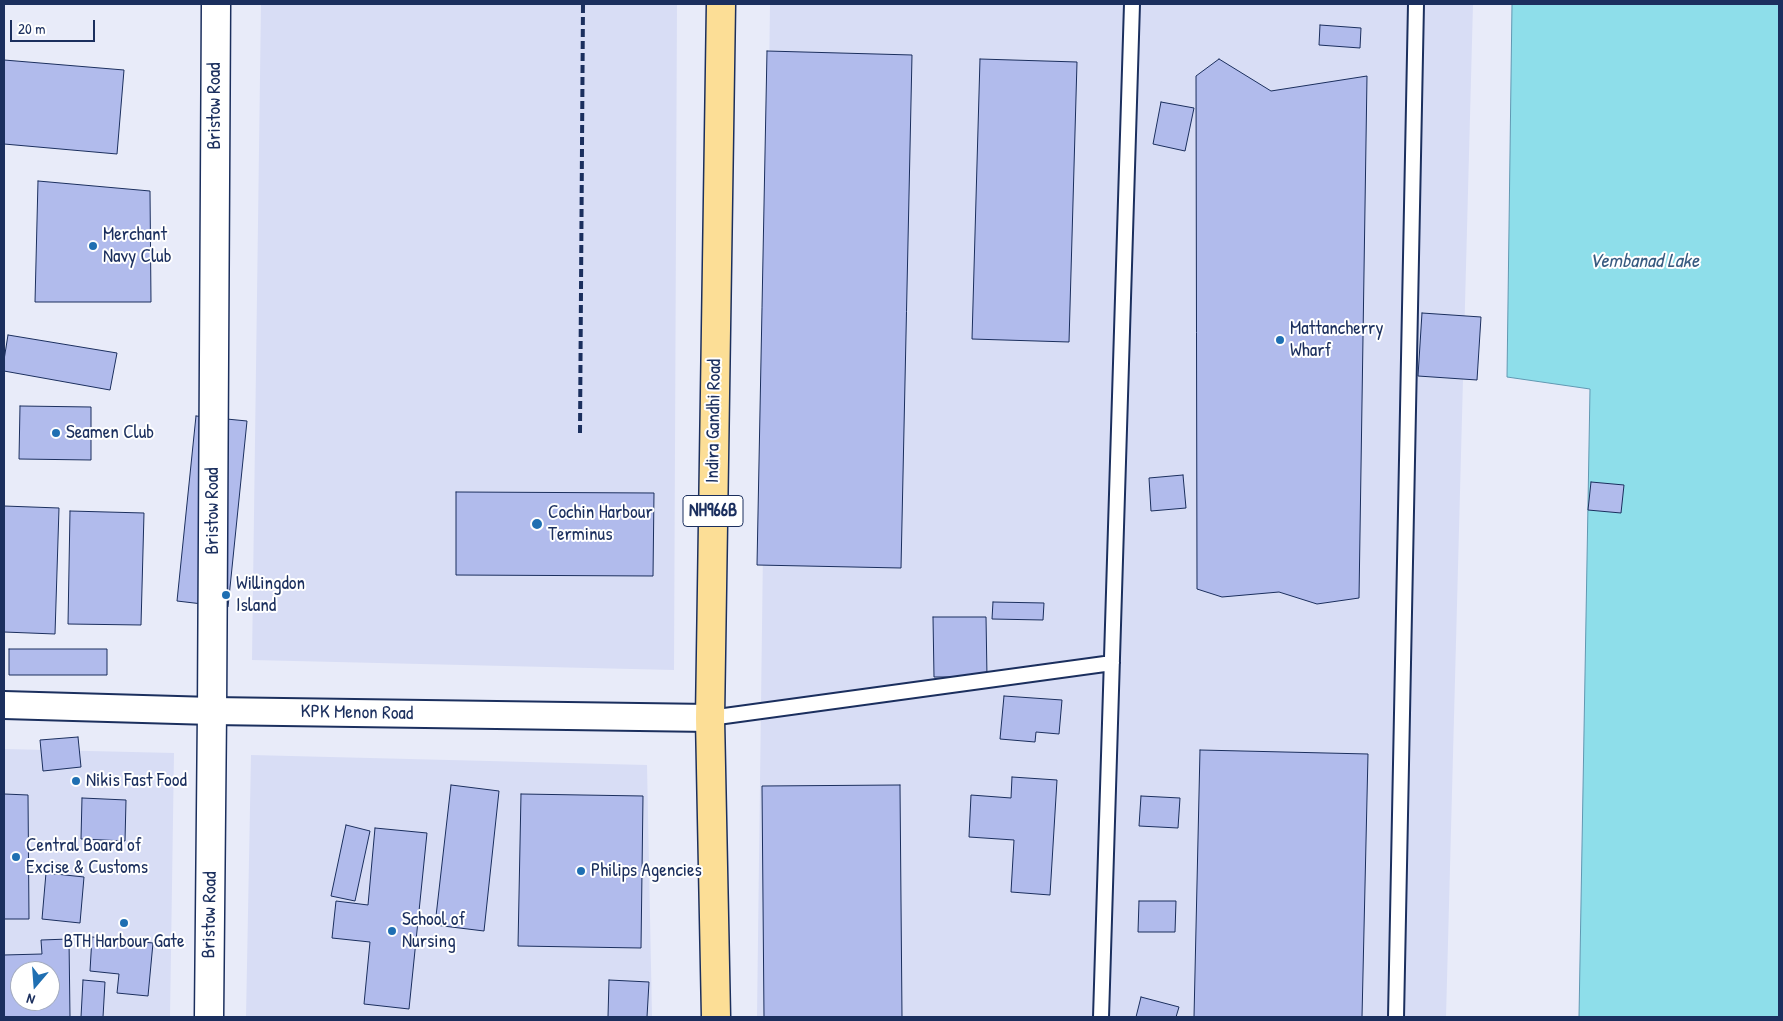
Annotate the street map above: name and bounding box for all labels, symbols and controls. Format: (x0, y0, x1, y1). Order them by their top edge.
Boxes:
scale bar (12, 10, 98, 42)
text: 20 m (18, 18, 45, 39)
street label: Bristow Road (204, 62, 226, 150)
place label: Merchant Navy Club (103, 224, 171, 268)
marker: Merchant Navy Club (87, 240, 99, 252)
water label: Vembanad Lake (1589, 250, 1699, 274)
place label: Mattancherry Wharf (1290, 318, 1383, 362)
marker: Mattancherry Wharf (1274, 334, 1286, 346)
street label: Indira Gandhi Road (702, 359, 726, 483)
place label: Seamen Club (66, 422, 154, 444)
marker: Seamen Club (50, 427, 62, 439)
street label: Bristow Road (202, 467, 224, 555)
road number: NH966B (683, 496, 743, 526)
place label: Cochin Harbour Terminus (548, 502, 653, 546)
marker: Cochin Harbour Terminus (530, 517, 544, 531)
place label: Willingdon Island (236, 573, 305, 617)
marker: Willingdon Island (220, 589, 232, 601)
street label: KPK Menon Road (301, 701, 413, 725)
place label: Nikis Fast Food (86, 770, 187, 792)
marker: Nikis Fast Food (70, 775, 82, 787)
place label: Central Board of Excise & Customs (26, 835, 148, 879)
marker: Central Board of Excise & Customs (10, 851, 22, 863)
place label: Philips Agencies (591, 860, 702, 882)
marker: Philips Agencies (575, 865, 587, 877)
street label: Bristow Road (198, 871, 222, 959)
place label: School of Nursing (402, 909, 465, 953)
marker: BTH Harbour Gate (118, 917, 130, 929)
marker: School of Nursing (386, 925, 398, 937)
place label: BTH Harbour Gate (64, 931, 184, 953)
north arrow (10, 961, 60, 1011)
text: N (24, 990, 37, 1010)

